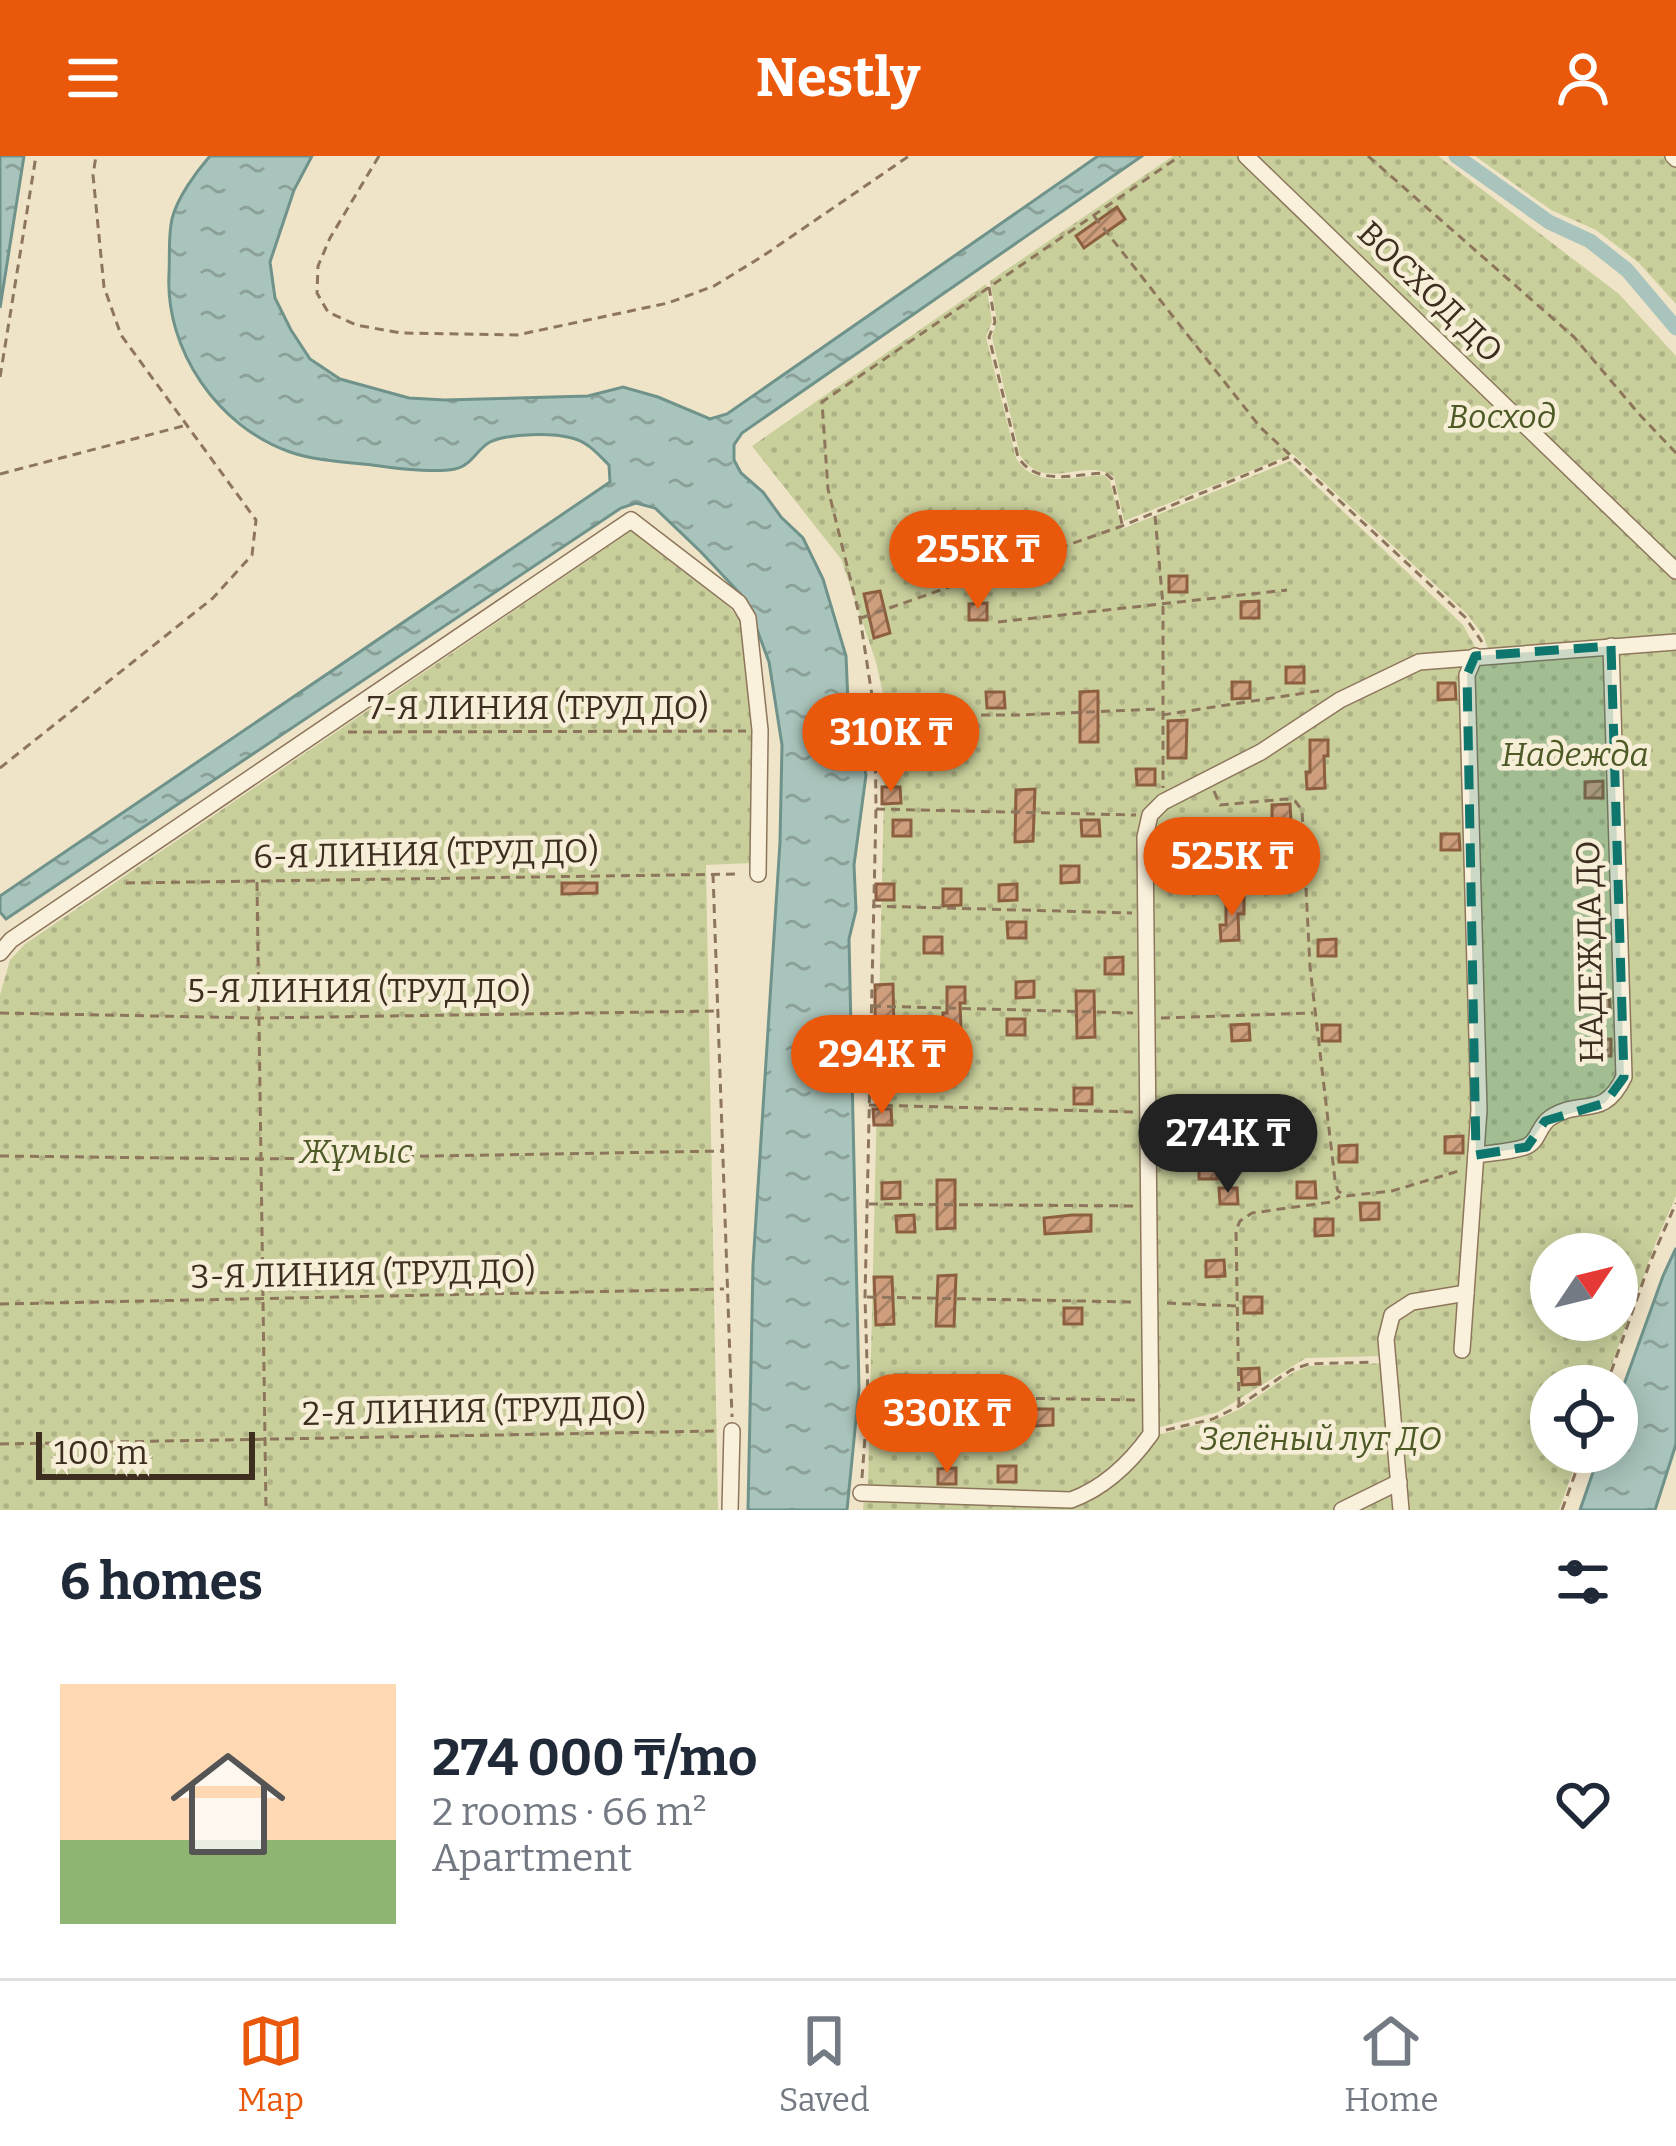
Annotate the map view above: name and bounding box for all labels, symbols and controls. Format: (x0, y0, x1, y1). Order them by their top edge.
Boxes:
icon: menu (60, 45, 126, 111)
icon: person (1550, 45, 1616, 111)
text: Nestly (756, 46, 920, 110)
street label: ВОСХОД ДО (1349, 213, 1511, 371)
park label: Восход (1448, 397, 1556, 437)
pin: 255K ₸ (880, 510, 1076, 612)
text: 255K ₸ (916, 526, 1040, 572)
street label: 7-Я ЛИНИЯ (ТРУД ДО) (367, 688, 709, 728)
pin: 310K ₸ (793, 693, 989, 795)
text: 310K ₸ (829, 709, 953, 755)
park label: Надежда (1501, 735, 1649, 775)
pin: 525K ₸ (1134, 817, 1330, 919)
street label: 6-Я ЛИНИЯ (ТРУД ДО) (253, 831, 599, 877)
text: 525K ₸ (1170, 833, 1294, 879)
street label: НАДЕЖДА ДО (1568, 840, 1612, 1064)
street label: 5-Я ЛИНИЯ (ТРУД ДО) (187, 971, 531, 1011)
pin: 294K ₸ (784, 1015, 980, 1117)
text: 294K ₸ (818, 1031, 946, 1077)
pin: 274K ₸ (1130, 1094, 1326, 1196)
text: 274K ₸ (1165, 1110, 1291, 1156)
park label: Жұмыс (298, 1132, 413, 1172)
north arrow (1530, 1233, 1638, 1341)
map controls (1530, 1233, 1638, 1473)
street label: 3-Я ЛИНИЯ (ТРУД ДО) (190, 1251, 536, 1297)
button: locate (1530, 1365, 1638, 1473)
pin: 330K ₸ (849, 1374, 1045, 1476)
street label: 2-Я ЛИНИЯ (ТРУД ДО) (302, 1388, 646, 1434)
text: 330K ₸ (883, 1390, 1011, 1436)
park label: Зелёный луг ДО (1200, 1419, 1442, 1459)
scale bar (36, 1426, 255, 1479)
text: 100 m (54, 1433, 148, 1473)
icon: filters (1550, 1549, 1616, 1615)
text: 6 homes (60, 1551, 263, 1613)
text: 274 000 ₸/mo (432, 1727, 757, 1789)
icon: home (156, 1732, 300, 1876)
icon: heart (1550, 1771, 1616, 1837)
text: 2 rooms · 66 m² (432, 1789, 707, 1835)
text: Apartment (432, 1835, 632, 1881)
tab: Map (237, 2008, 304, 2120)
tab: Saved (779, 2008, 869, 2120)
tab: Home (1344, 2008, 1439, 2120)

